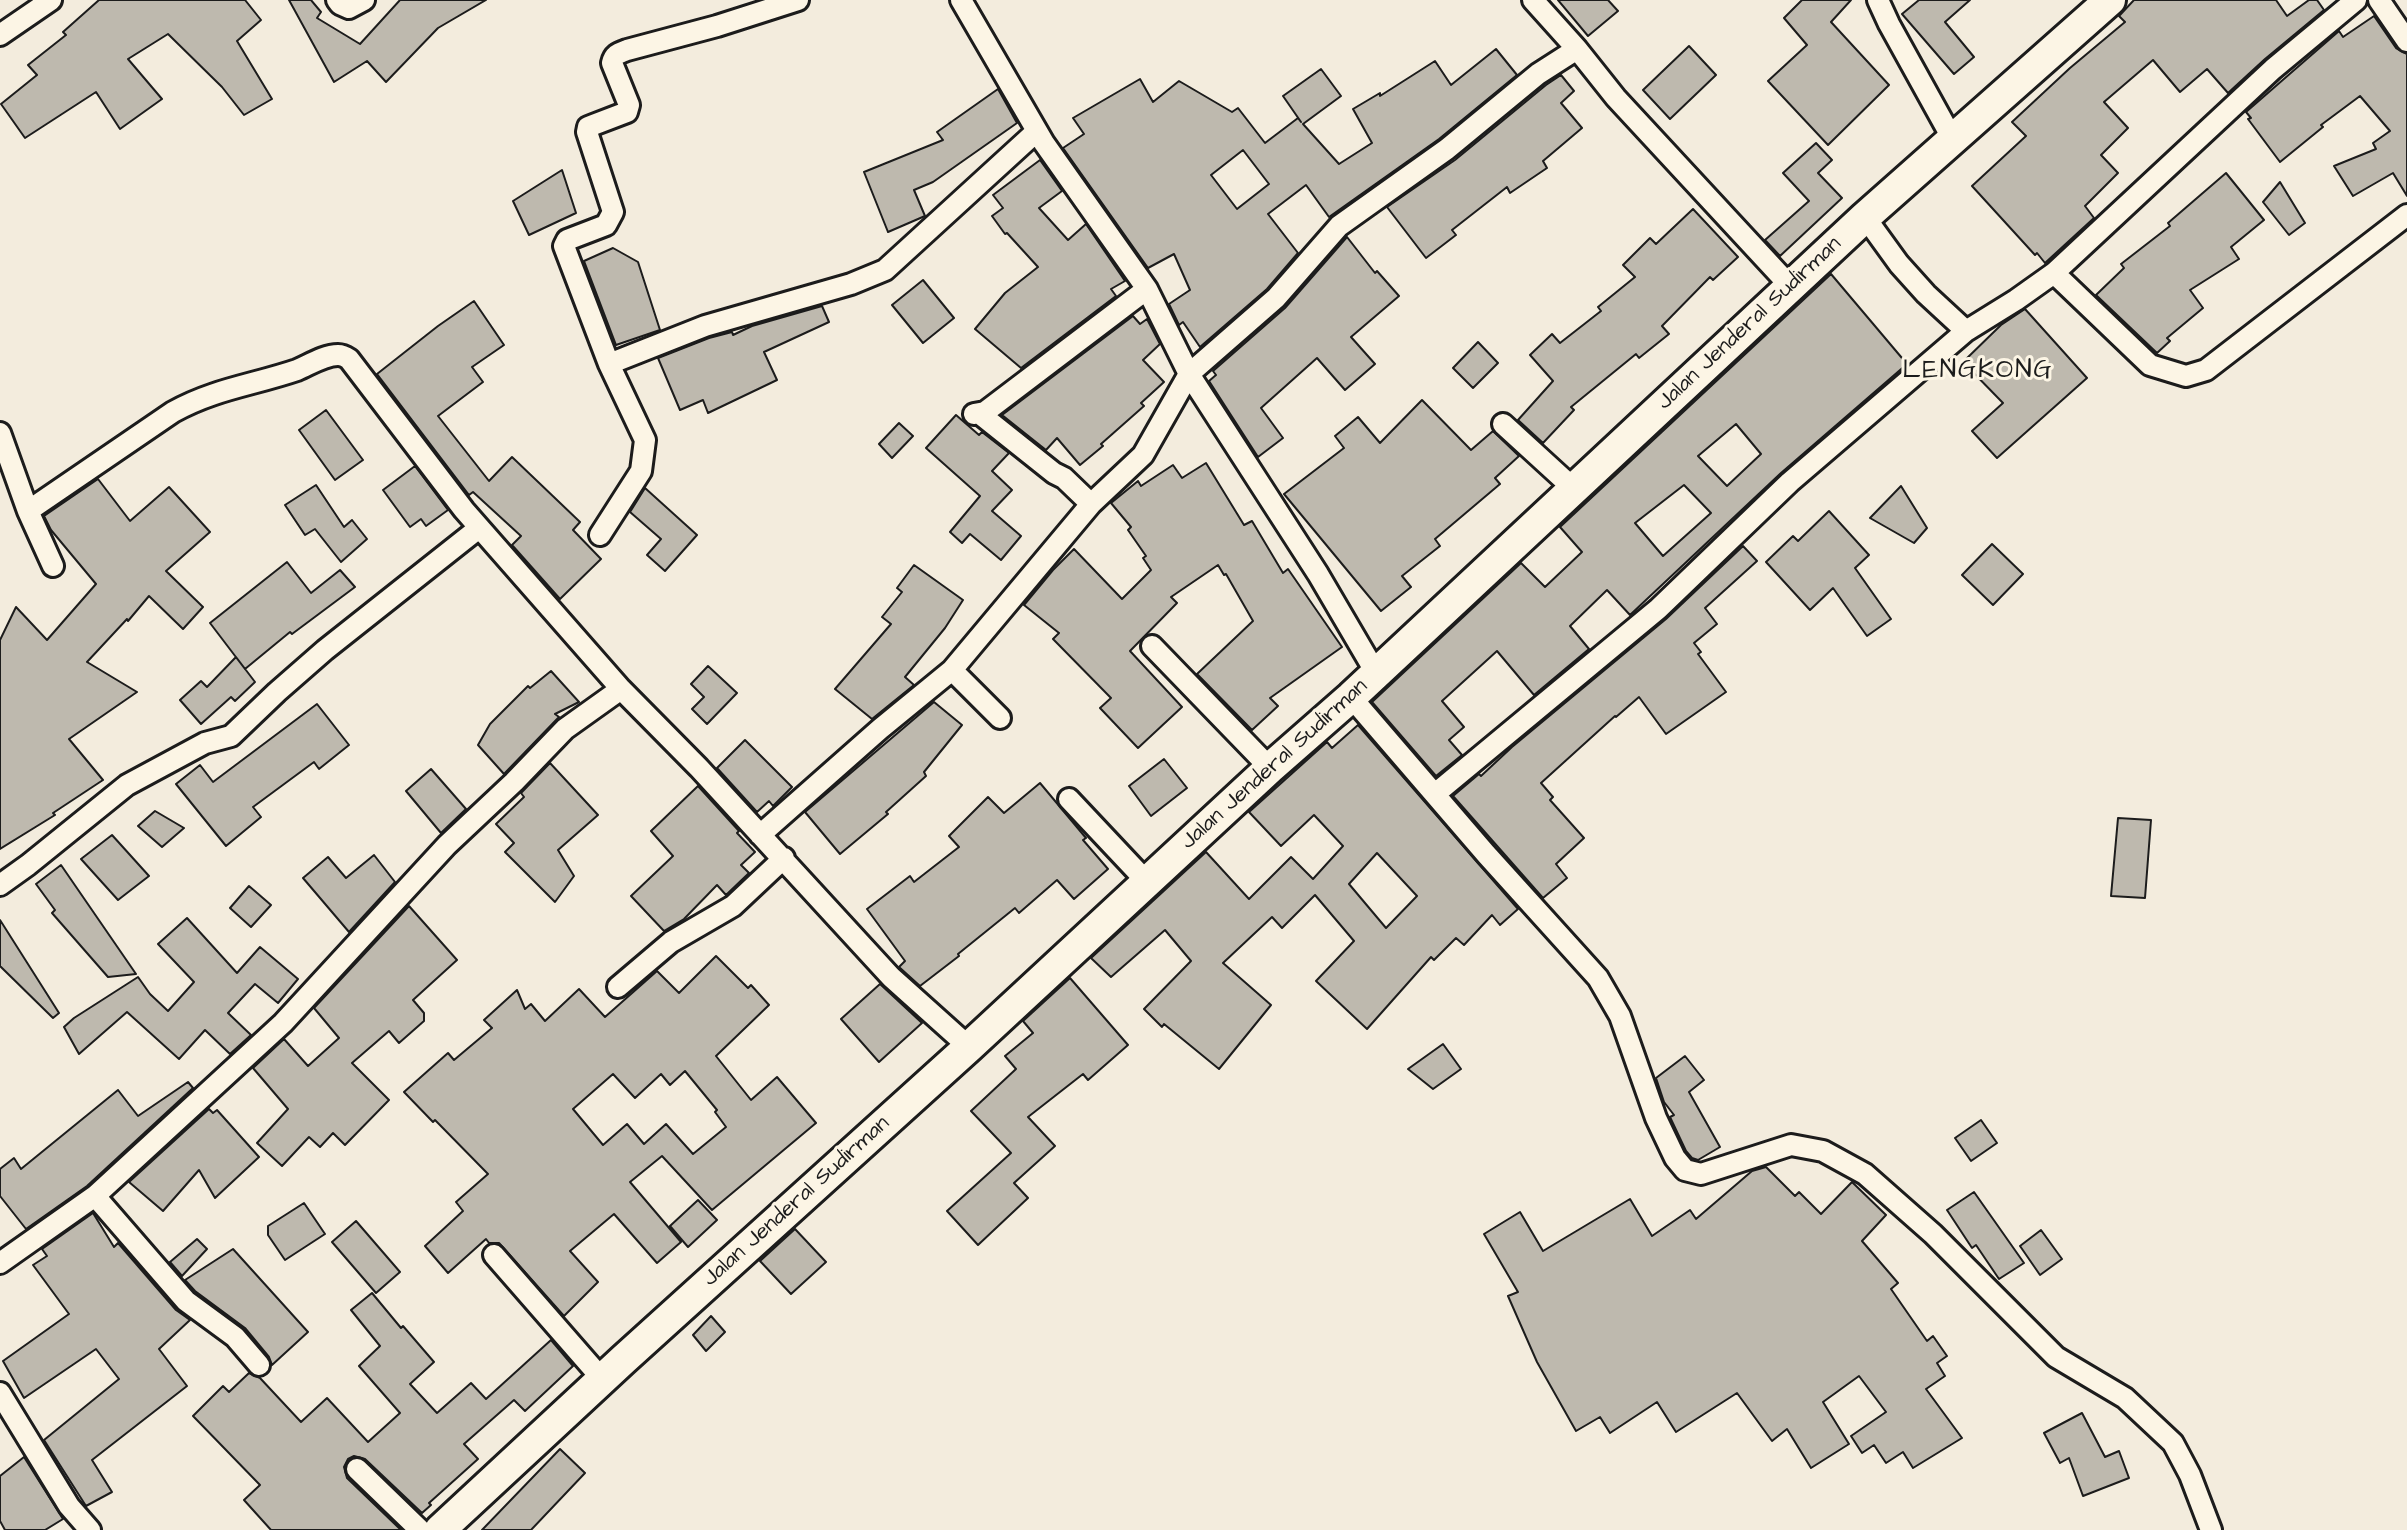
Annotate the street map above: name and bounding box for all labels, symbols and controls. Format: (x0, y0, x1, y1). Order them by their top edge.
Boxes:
street label: Jalan Jenderal Sudirman (1653, 232, 1847, 416)
district label: LENGKONG (1902, 356, 2054, 388)
street label: Jalan Jenderal Sudirman (1176, 674, 1374, 856)
street label: Jalan Jenderal Sudirman (698, 1111, 896, 1293)

